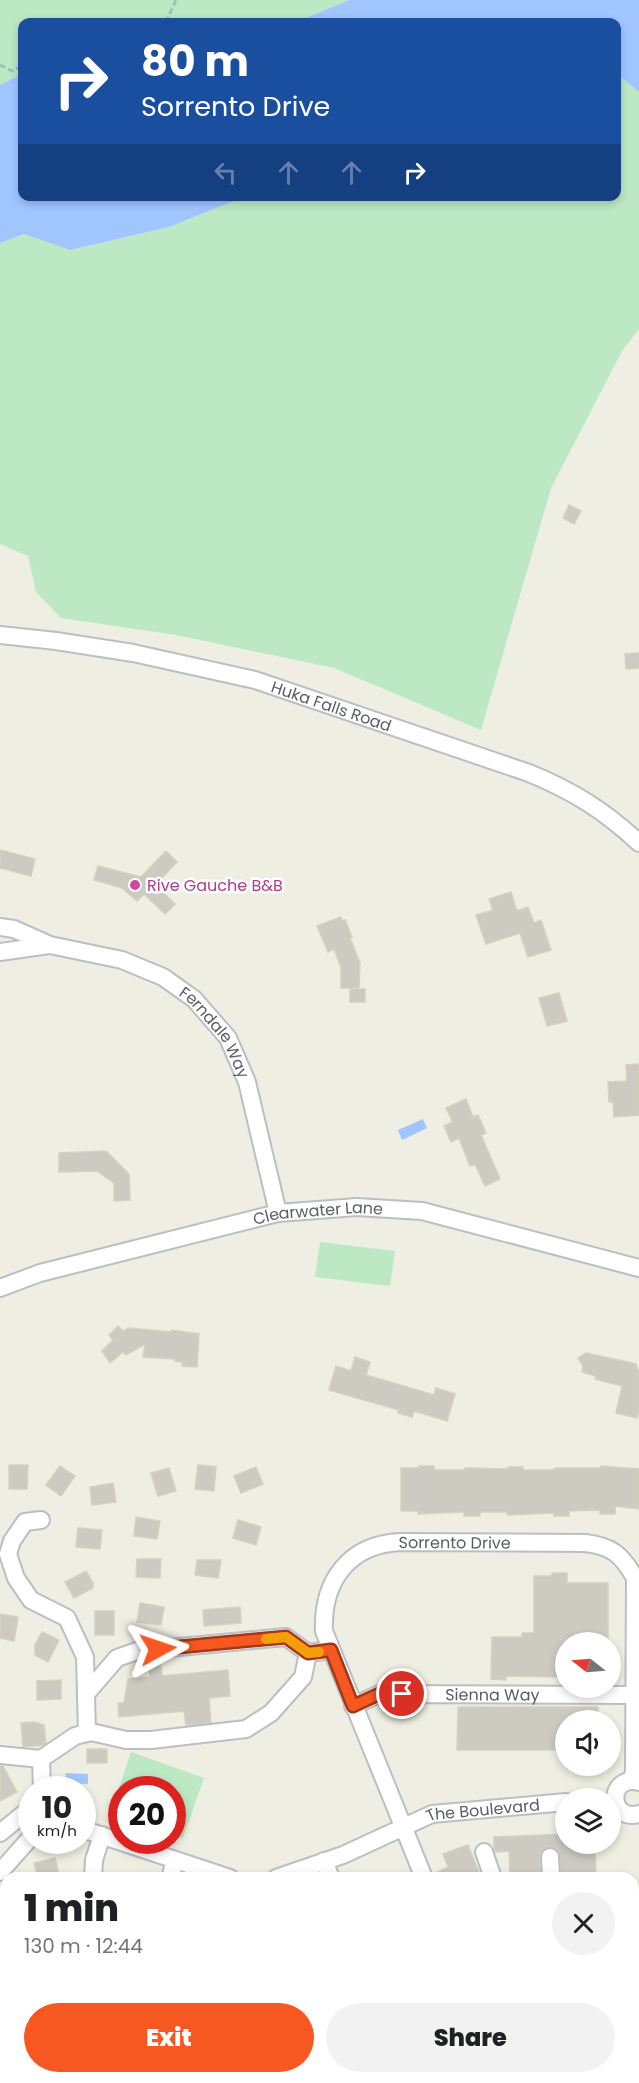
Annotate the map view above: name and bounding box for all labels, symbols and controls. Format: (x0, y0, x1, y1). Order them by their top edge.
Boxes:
text: 80 m (141, 32, 249, 91)
icon: right (42, 42, 120, 120)
text: Sorrento Drive (141, 88, 330, 125)
icon: left (209, 156, 242, 189)
icon: ahead (272, 156, 305, 189)
icon: ahead (335, 156, 368, 189)
icon: right (398, 156, 431, 189)
street label: Huka Falls Road (268, 675, 395, 738)
place label: Rive Gauche B&B (147, 874, 283, 897)
marker: Rive Gauche B&B (128, 878, 142, 892)
street label: Ferndale Way (175, 981, 255, 1082)
street label: Clearwater Lane (250, 1196, 384, 1231)
street label: Sorrento Drive (398, 1531, 511, 1555)
position arrow (126, 1617, 190, 1681)
north arrow (555, 1632, 621, 1698)
map controls (555, 1632, 621, 1854)
pin (376, 1668, 427, 1719)
icon: arrive (385, 1677, 418, 1710)
street label: Sienna Way (445, 1683, 540, 1707)
button: sound (555, 1710, 621, 1776)
speed limit sign: 20 (108, 1776, 186, 1854)
text: 10 (42, 1786, 72, 1829)
button: layers (555, 1788, 621, 1854)
street label: The Boulevard (422, 1793, 541, 1827)
text: km/h (37, 1820, 77, 1841)
text: 1 min (24, 1883, 119, 1934)
button: close (552, 1892, 615, 1955)
text: 130 m · 12:44 (24, 1932, 143, 1960)
button: Exit (24, 2003, 314, 2072)
button: Share (326, 2003, 615, 2072)

